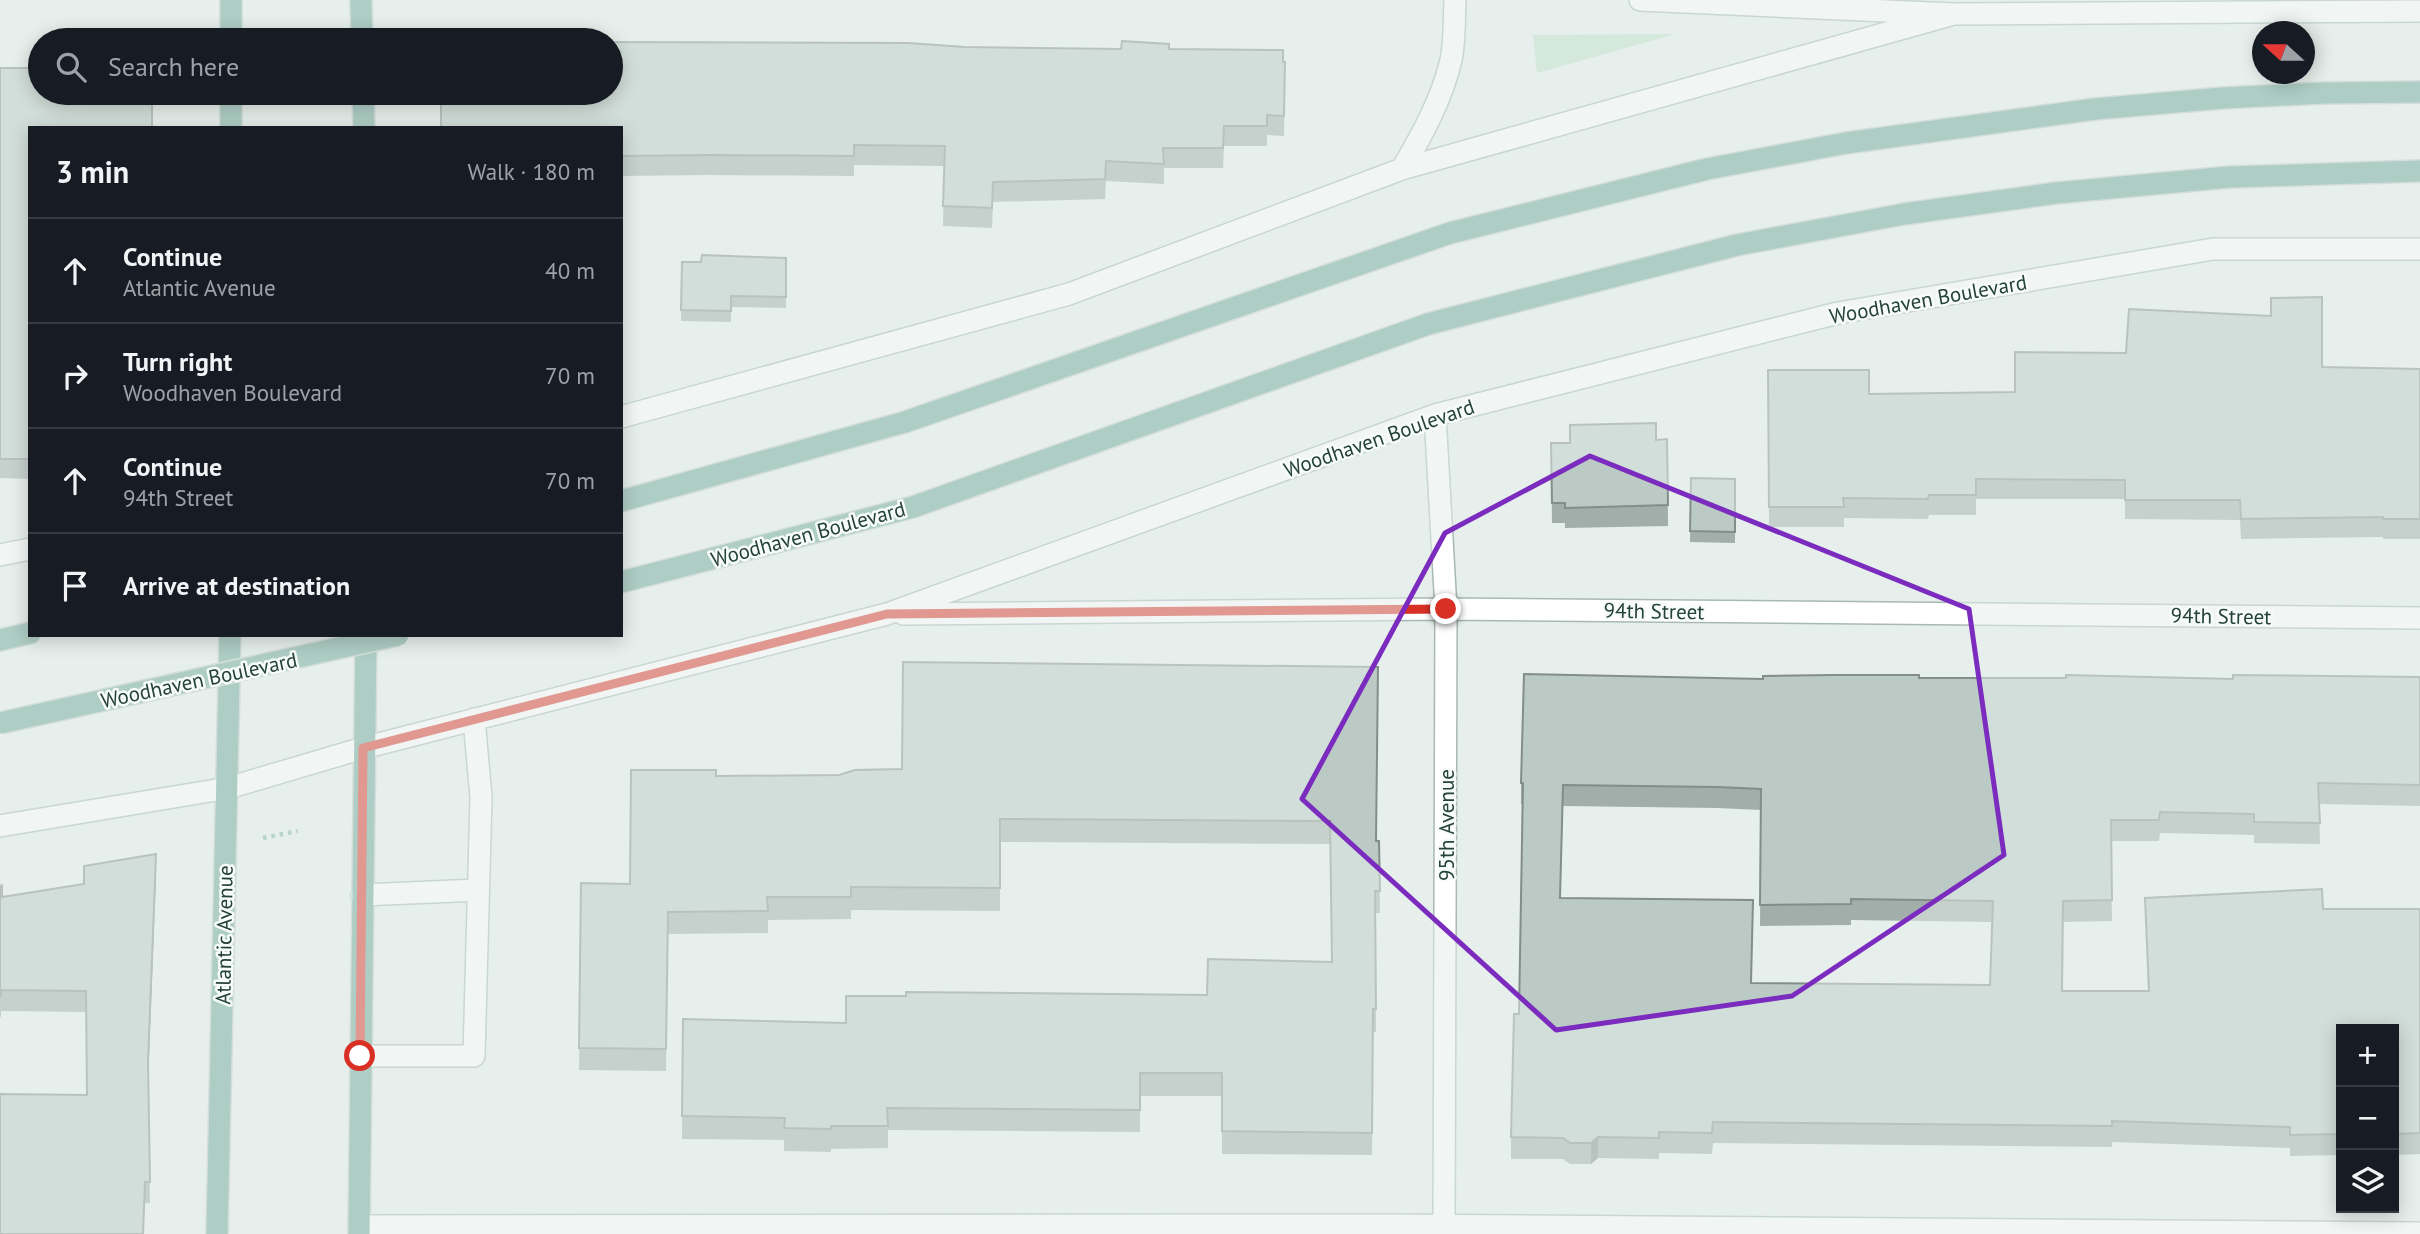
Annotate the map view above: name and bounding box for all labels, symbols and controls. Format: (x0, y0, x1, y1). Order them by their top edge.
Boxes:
north arrow (2252, 21, 2315, 84)
search box (28, 28, 623, 105)
icon: search (52, 48, 90, 86)
text: Search here (108, 50, 239, 83)
text: 3 min (56, 152, 129, 191)
text: Walk · 180 m (468, 157, 595, 186)
text: Continue (123, 240, 222, 273)
icon: ahead (56, 252, 94, 290)
text: 40 m (545, 256, 595, 285)
street label: Woodhaven Boulevard (1827, 268, 2029, 330)
text: Atlantic Avenue (123, 273, 276, 302)
text: Turn right (123, 345, 232, 378)
icon: right (56, 357, 94, 395)
text: 70 m (545, 361, 595, 390)
text: Woodhaven Boulevard (123, 378, 342, 407)
street label: Woodhaven Boulevard (1280, 393, 1478, 483)
text: Continue (123, 450, 222, 483)
icon: ahead (56, 462, 94, 500)
text: 70 m (545, 466, 595, 495)
text: 94th Street (123, 483, 233, 512)
street label: Woodhaven Boulevard (708, 495, 908, 573)
icon: arrive (56, 567, 94, 605)
text: Arrive at destination (123, 569, 350, 602)
route end (1430, 593, 1461, 624)
street label: 94th Street (1603, 597, 1705, 625)
street label: 94th Street (2170, 602, 2272, 630)
street label: Woodhaven Boulevard (98, 646, 300, 714)
street label: 95th Avenue (1433, 769, 1460, 881)
street label: Atlantic Avenue (209, 865, 239, 1005)
map controls (2336, 1024, 2399, 1213)
button: + (2336, 1024, 2399, 1087)
route start (344, 1040, 375, 1071)
button: − (2336, 1087, 2399, 1150)
button: layers (2336, 1150, 2399, 1213)

